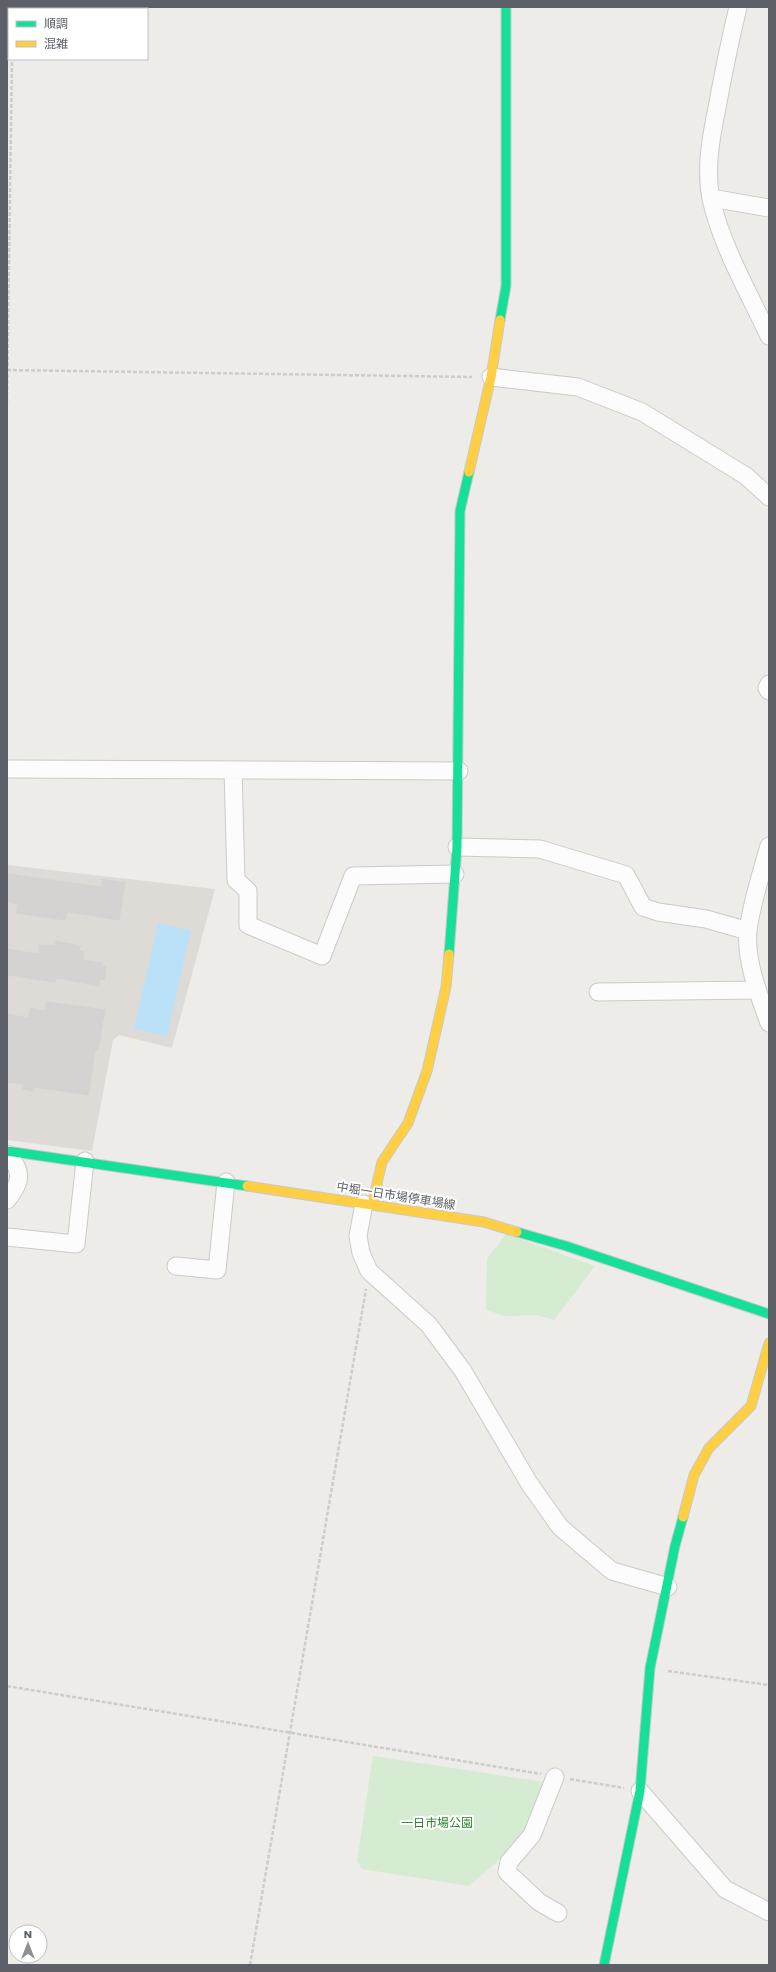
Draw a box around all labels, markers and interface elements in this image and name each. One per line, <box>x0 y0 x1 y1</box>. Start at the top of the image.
legend <box>8 8 148 60</box>
text: 順調 <box>44 15 68 32</box>
text: 混雑 <box>44 35 68 52</box>
street label: 中堀一日市場停車場線 <box>335 1178 457 1213</box>
park label: 一日市場公園 <box>401 1814 473 1831</box>
north arrow <box>8 1924 48 1964</box>
text: N <box>24 1926 32 1942</box>

